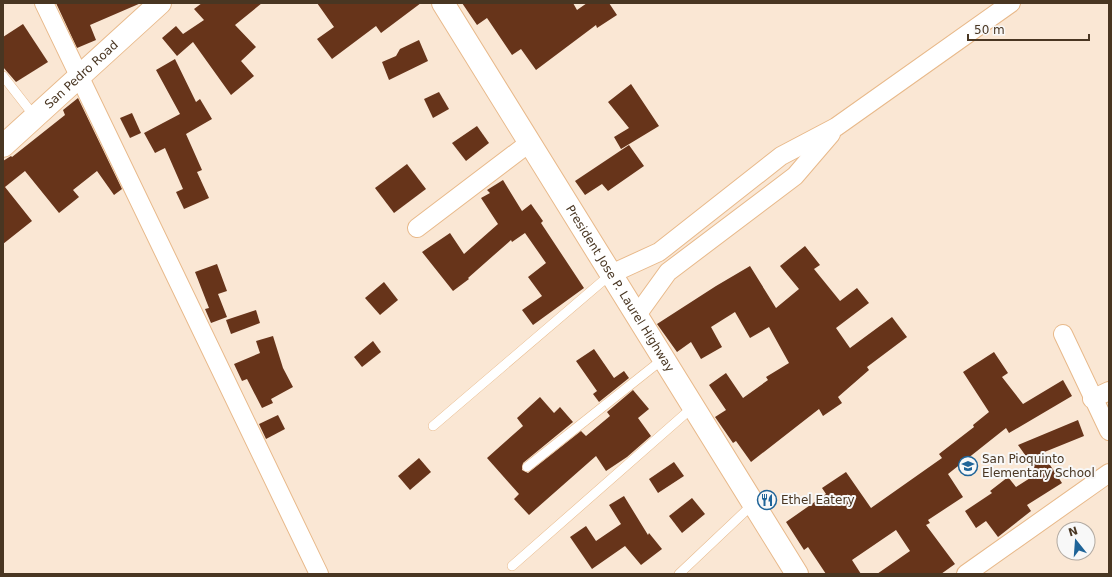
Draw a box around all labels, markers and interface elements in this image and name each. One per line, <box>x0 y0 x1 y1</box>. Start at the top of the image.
scale bar <box>968 16 1089 42</box>
text: 50 m <box>974 23 1005 37</box>
street label: San Pedro Road <box>42 38 121 112</box>
street label: President Jose P. Laurel Highway <box>563 202 677 375</box>
place label: San Pioquinto Elementary School <box>982 452 1095 480</box>
school or university icon: San Pioquinto Elementary School <box>957 455 979 477</box>
restaurant icon: Ethel Eatery <box>756 489 778 511</box>
place label: Ethel Eatery <box>781 493 854 507</box>
north arrow <box>1056 521 1096 561</box>
text: N <box>1067 524 1080 539</box>

